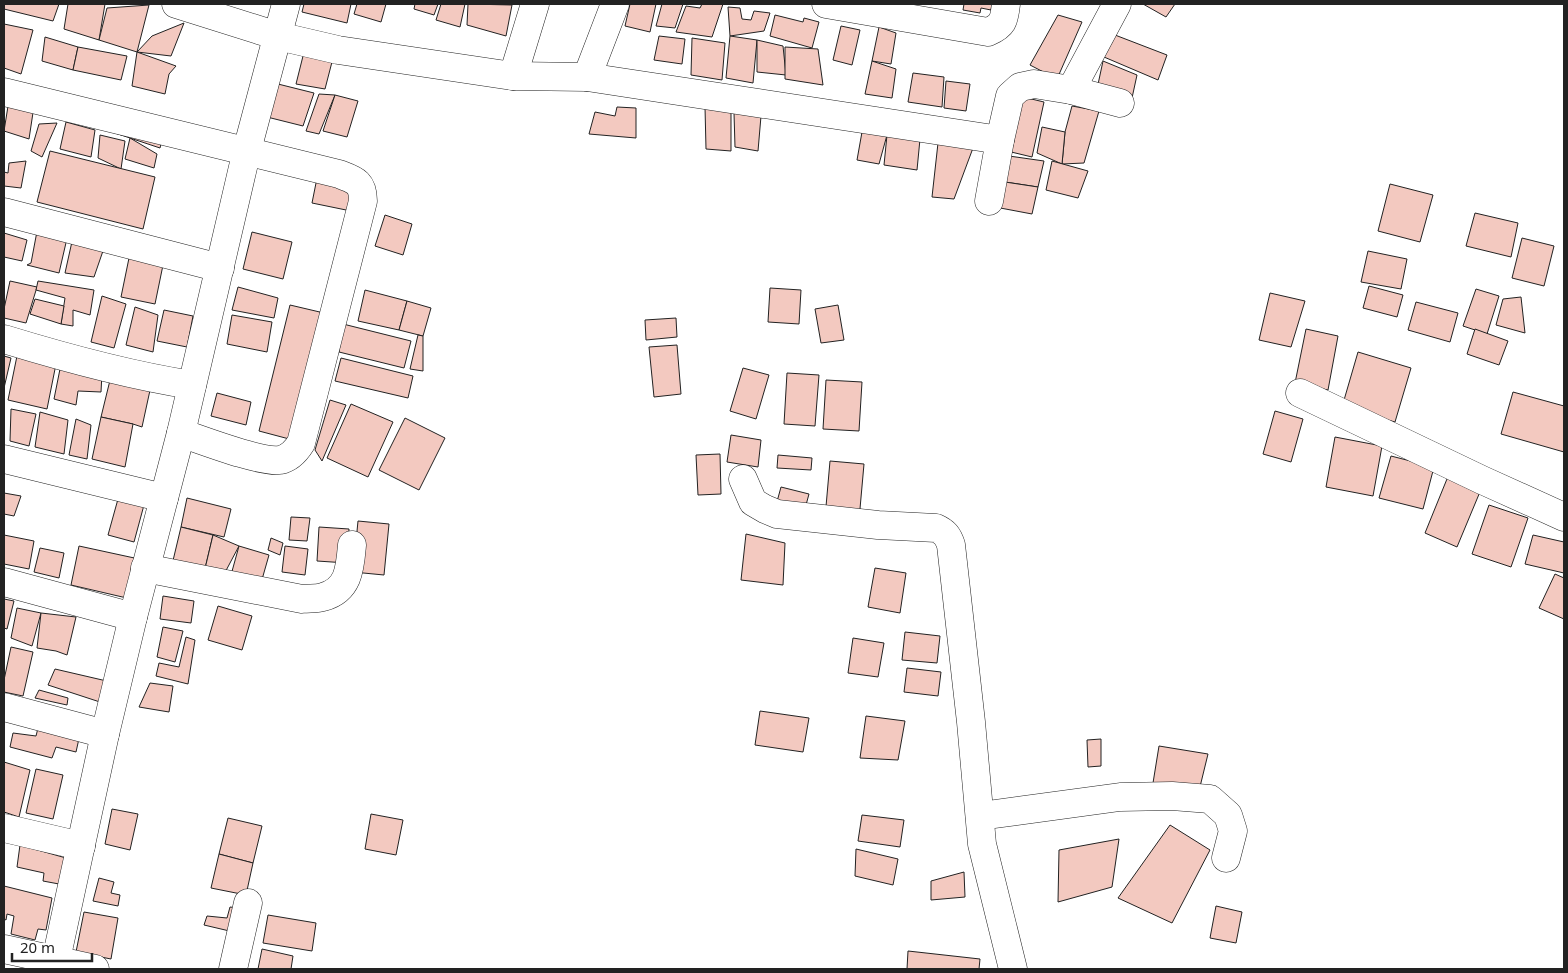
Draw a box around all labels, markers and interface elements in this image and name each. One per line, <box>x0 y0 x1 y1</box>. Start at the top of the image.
scale bar <box>12 930 92 962</box>
text: 20 m <box>20 937 55 957</box>

